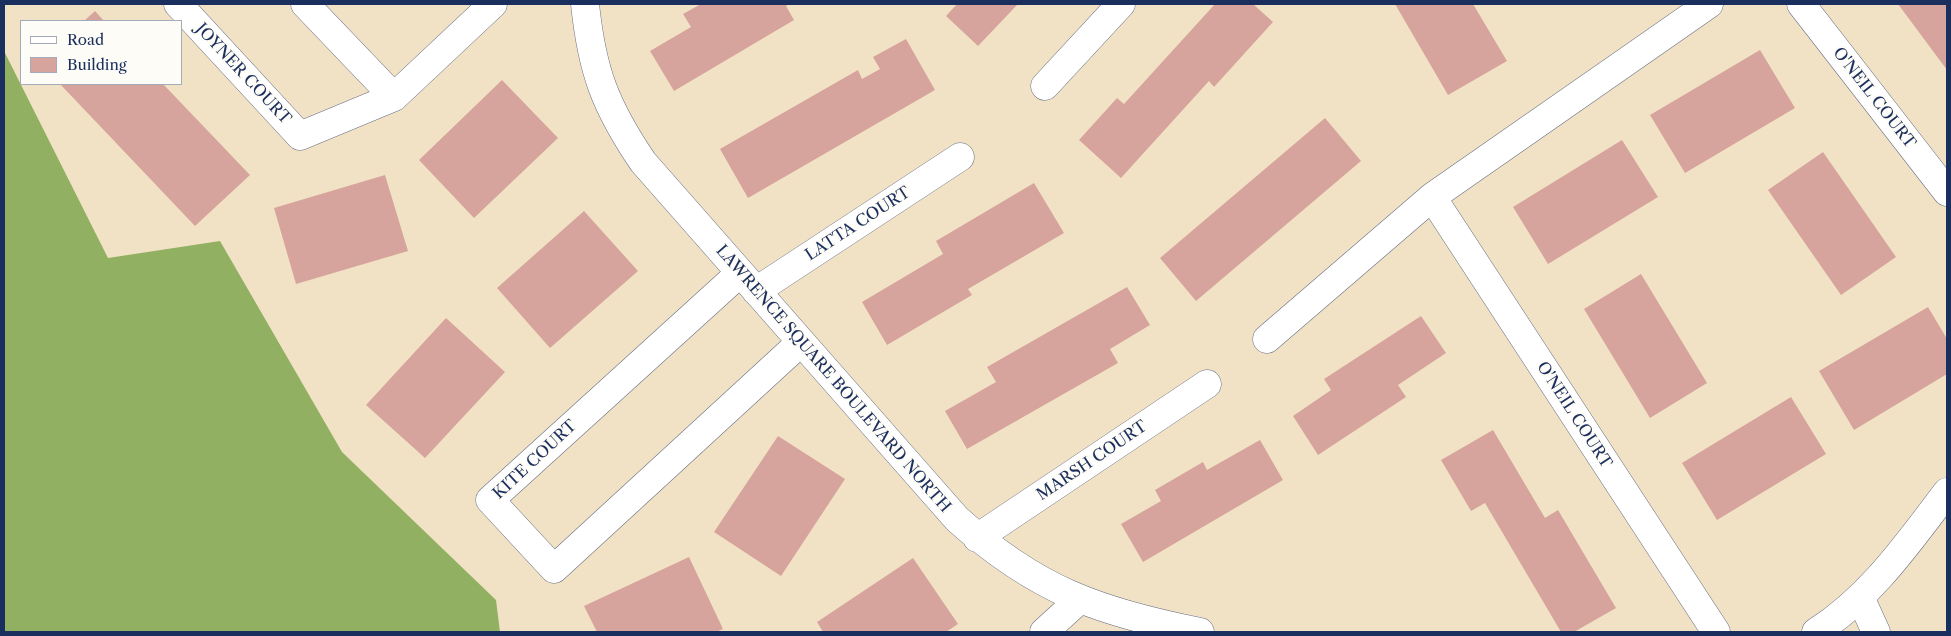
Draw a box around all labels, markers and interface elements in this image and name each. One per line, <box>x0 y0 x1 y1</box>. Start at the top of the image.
legend <box>20 20 182 85</box>
street label: JOYNER COURT <box>191 20 295 128</box>
text: Road <box>67 30 104 49</box>
street label: O'NEIL COURT <box>1829 44 1919 152</box>
text: Building <box>67 55 127 74</box>
street label: LATTA COURT <box>802 183 914 265</box>
street label: LAWRENCE SQUARE BOULEVARD NORTH <box>712 241 954 517</box>
street label: O'NEIL COURT <box>1532 358 1616 472</box>
street label: KITE COURT <box>489 416 581 504</box>
street label: MARSH COURT <box>1033 417 1151 505</box>

